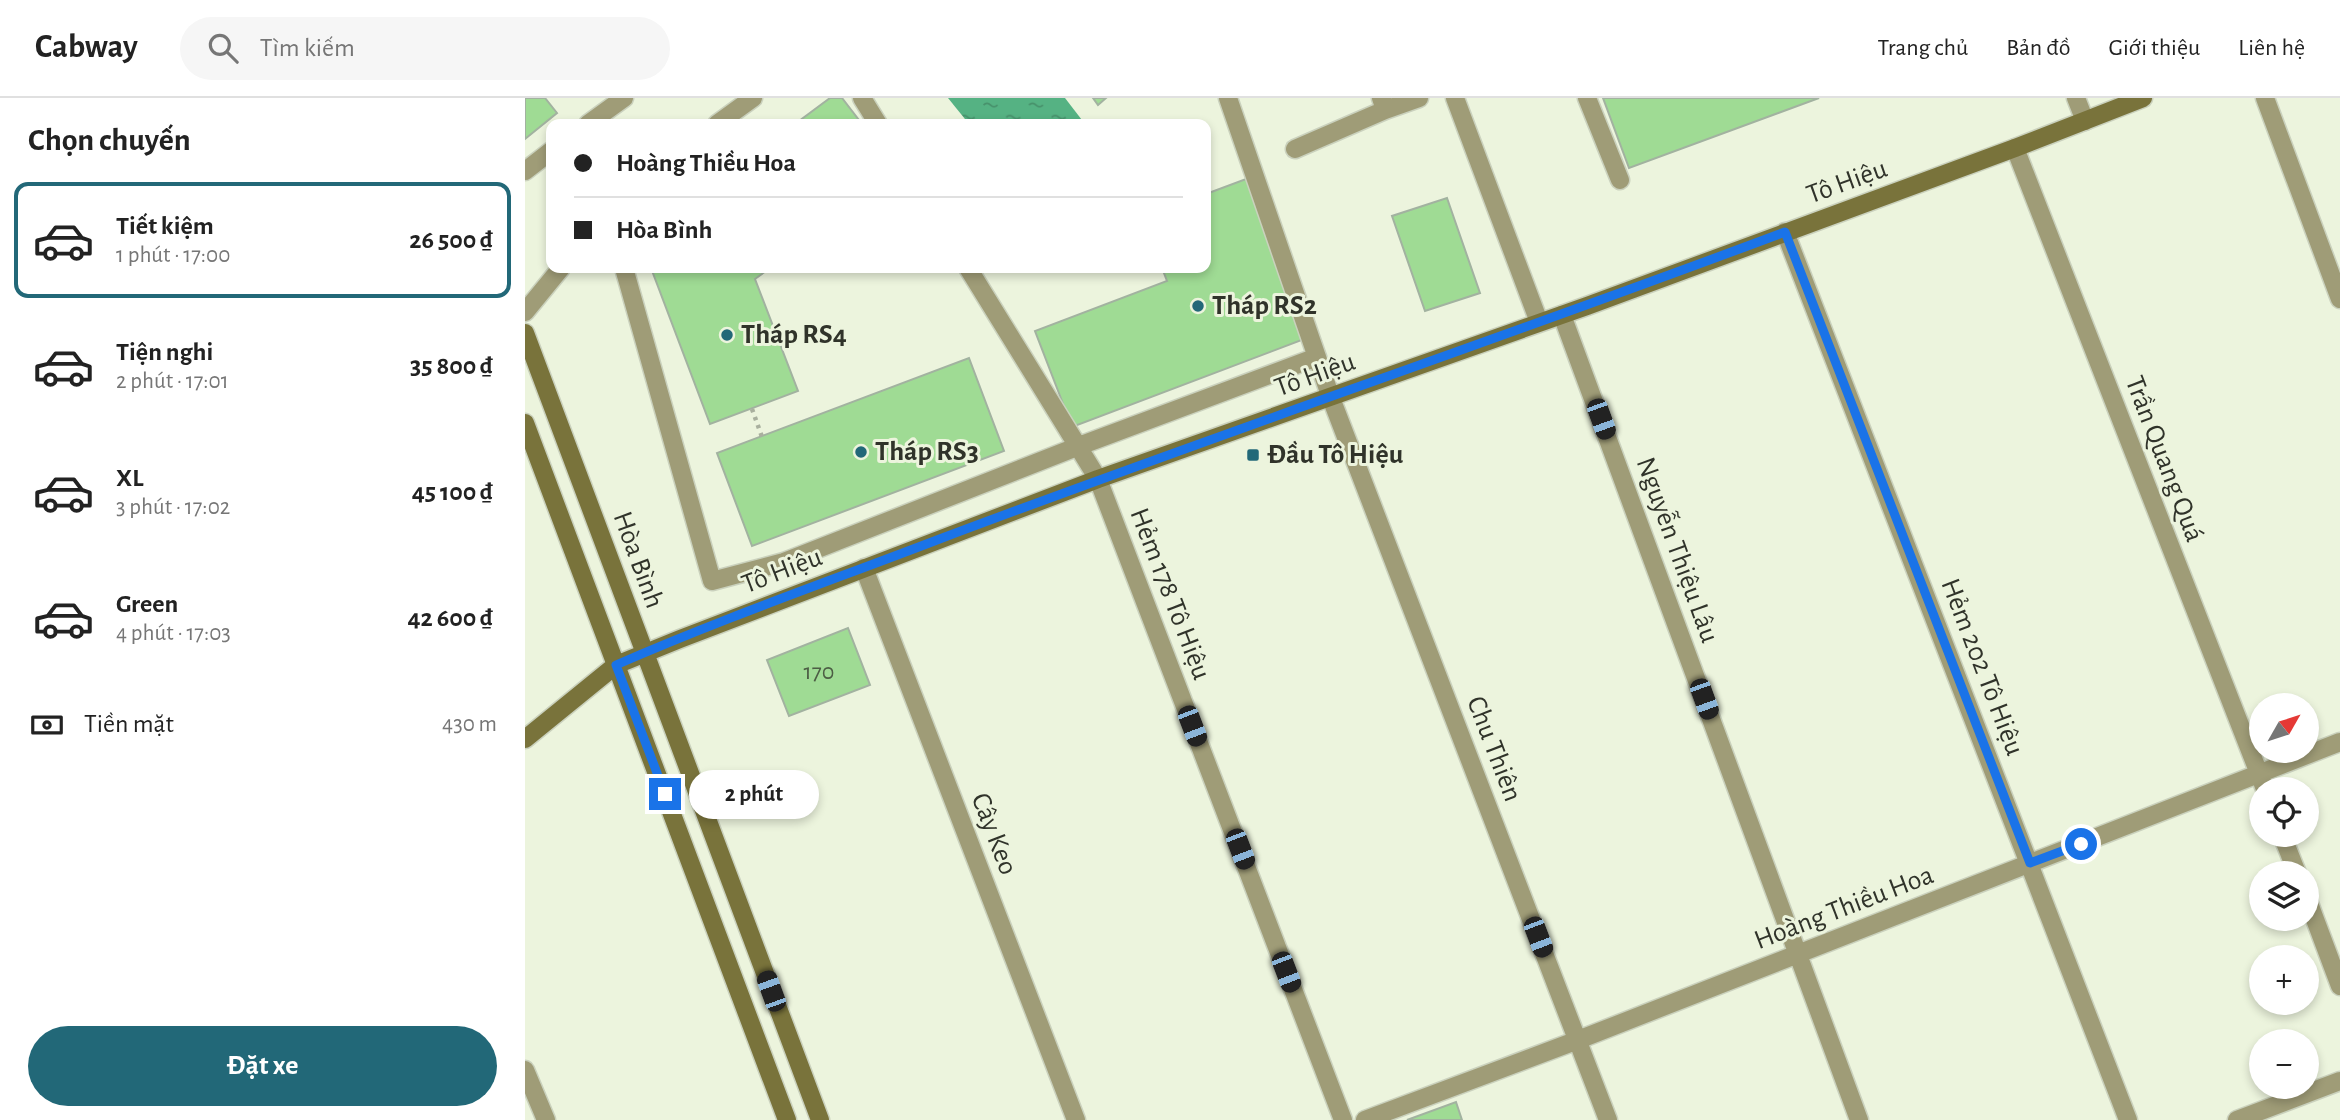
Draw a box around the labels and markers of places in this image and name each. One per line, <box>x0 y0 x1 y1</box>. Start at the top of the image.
place label: Tháp RS2 <box>1212 292 1317 320</box>
marker: Tháp RS2 <box>1190 298 1206 314</box>
place label: Tháp RS4 <box>741 321 847 349</box>
marker: Tháp RS4 <box>719 327 735 343</box>
place label: Tháp RS3 <box>875 438 979 466</box>
place label: Đầu Tô Hiệu <box>1267 440 1404 469</box>
marker: Tháp RS3 <box>853 444 869 460</box>
marker: Đầu Tô Hiệu <box>1245 447 1261 463</box>

